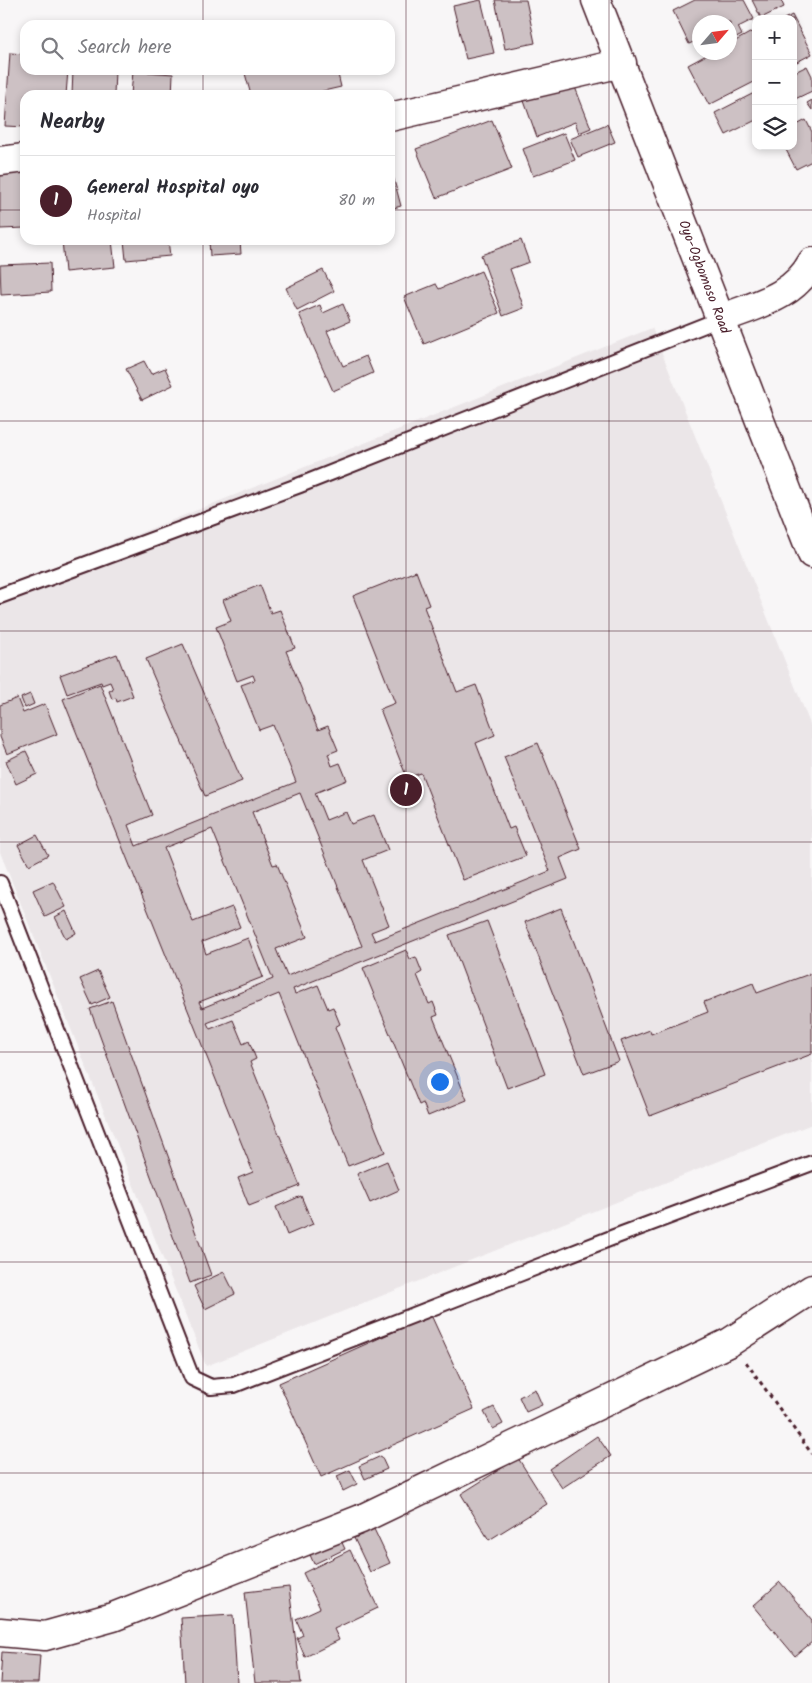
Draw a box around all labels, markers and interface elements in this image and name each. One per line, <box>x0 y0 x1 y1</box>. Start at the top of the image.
north arrow <box>692 15 737 60</box>
map controls <box>752 15 797 150</box>
button: + <box>752 15 797 60</box>
search box <box>20 20 395 75</box>
text: Search here <box>78 33 172 63</box>
icon: search <box>38 34 66 62</box>
button: − <box>752 60 797 105</box>
button: layers <box>752 105 797 150</box>
text: Nearby <box>40 106 105 139</box>
text: General Hospital oyo <box>87 173 259 203</box>
text: 1 <box>54 188 58 213</box>
text: 80 m <box>338 188 375 213</box>
text: Hospital <box>87 203 141 228</box>
street label: Oyo-Ogbomoso Road <box>672 217 736 338</box>
pin: 1 <box>390 771 422 809</box>
your location <box>427 1069 453 1095</box>

